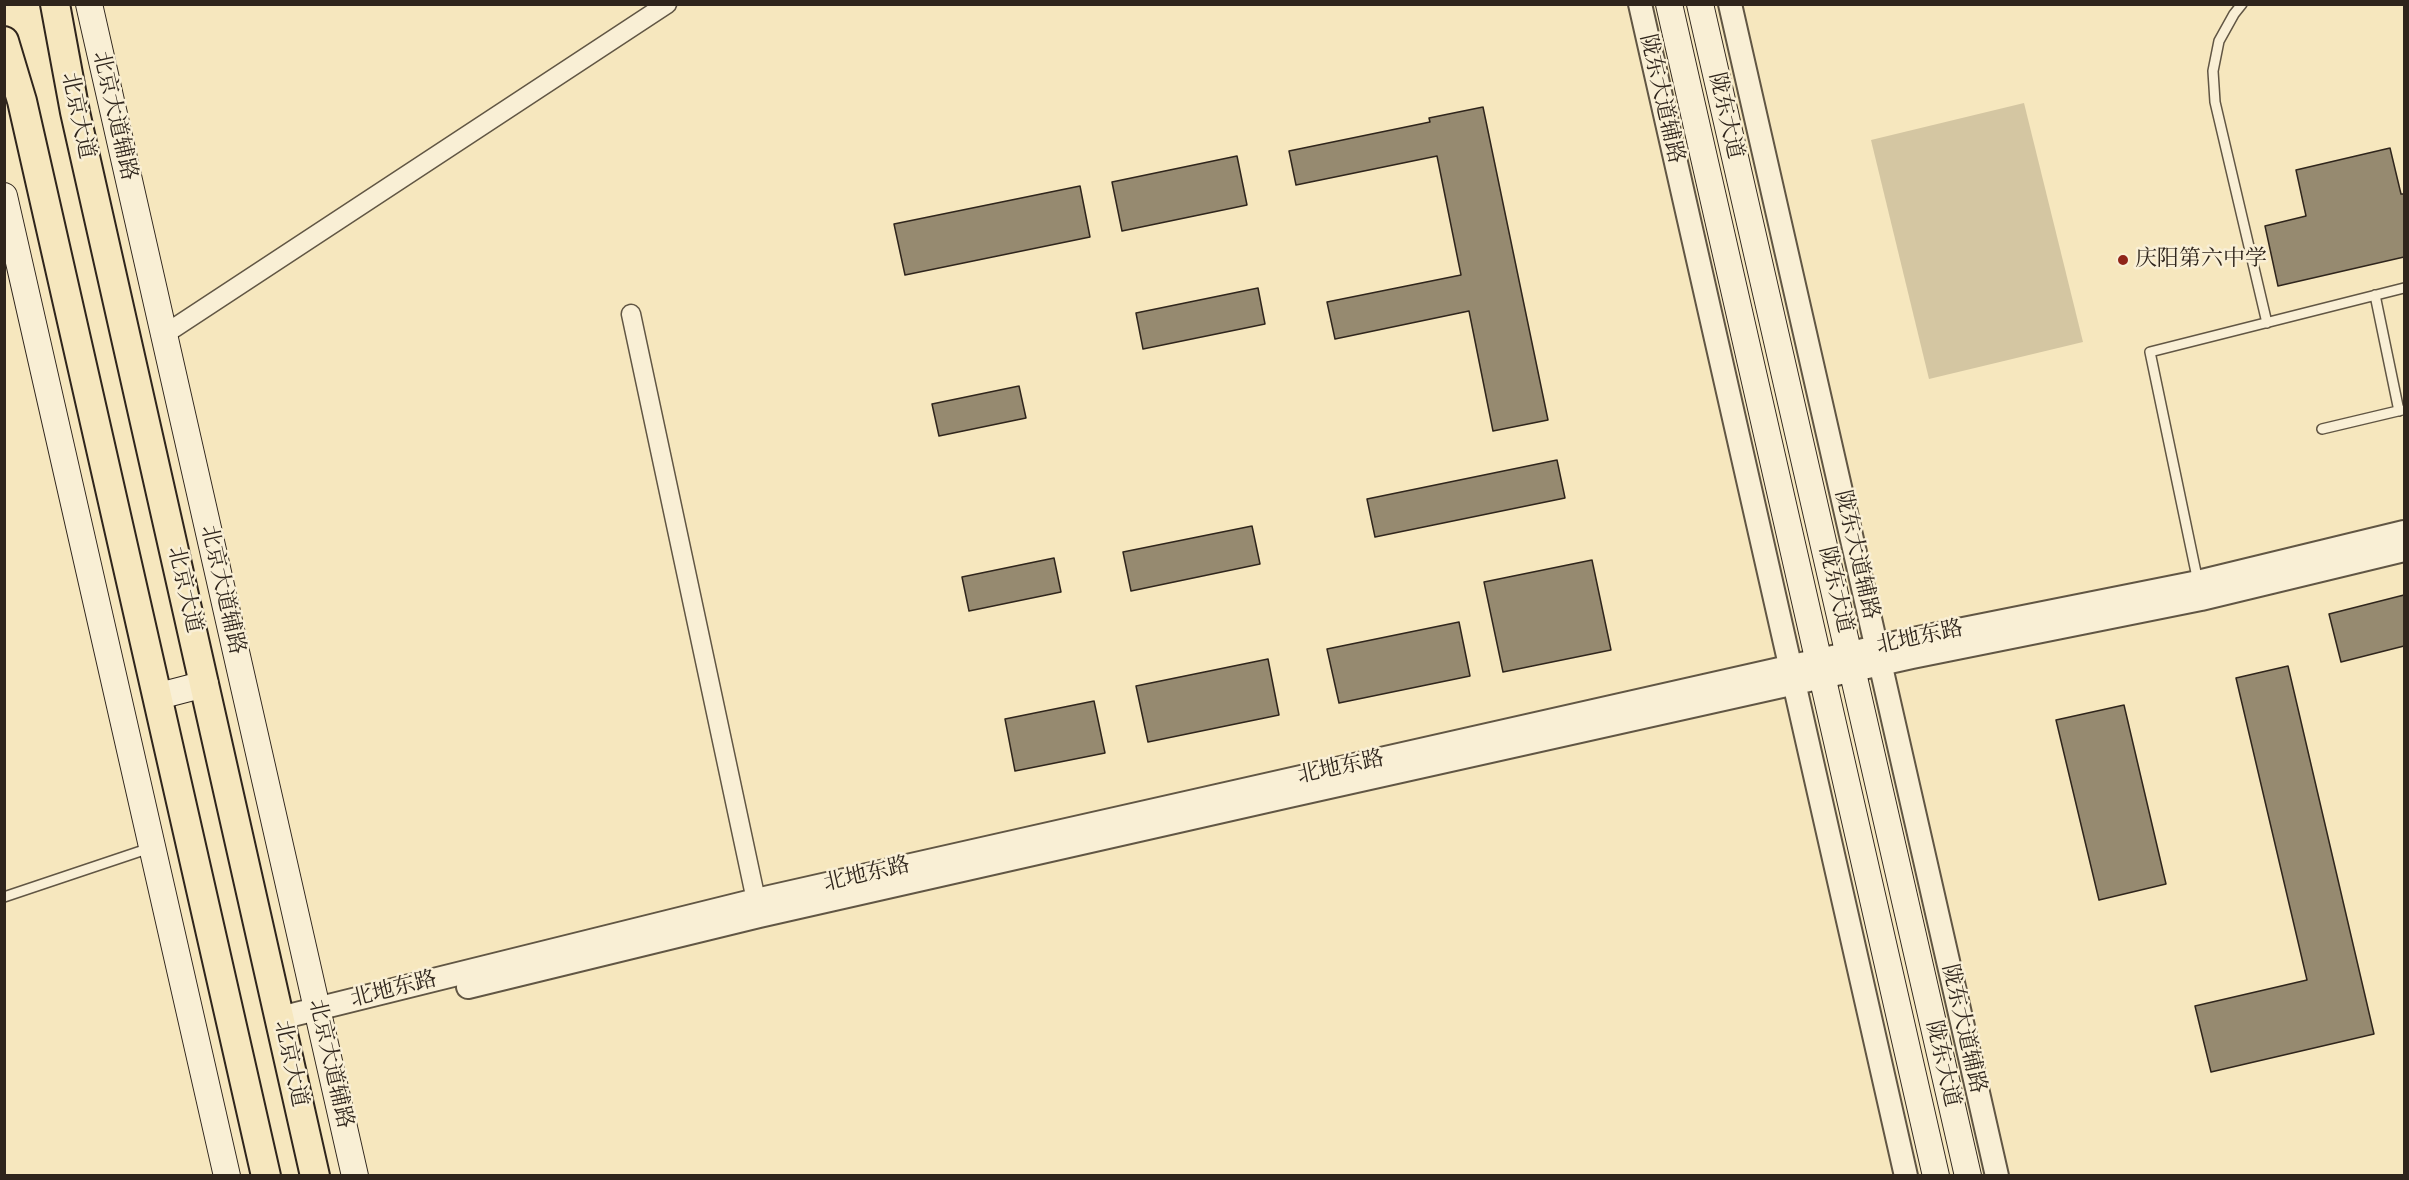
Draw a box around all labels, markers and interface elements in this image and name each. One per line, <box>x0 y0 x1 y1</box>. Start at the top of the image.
street label: 陇东大道辅路 <box>1633 32 1689 166</box>
street label: 北京大道辅路 <box>86 49 142 183</box>
street label: 北京大道 <box>55 70 99 162</box>
street label: 陇东大道 <box>1702 70 1748 162</box>
place label: 庆阳第六中学 <box>2135 247 2267 273</box>
marker: 庆阳第六中学 <box>2116 253 2130 267</box>
street label: 陇东大道辅路 <box>1828 488 1884 622</box>
street label: 北京大道辅路 <box>194 523 250 657</box>
street label: 北京大道 <box>161 544 207 636</box>
street label: 陇东大道 <box>1812 544 1858 636</box>
street label: 北地东路 <box>1874 616 1966 660</box>
street label: 北地东路 <box>1295 746 1387 790</box>
street label: 北地东路 <box>821 852 913 898</box>
street label: 陇东大道辅路 <box>1935 962 1991 1096</box>
street label: 北地东路 <box>348 967 440 1013</box>
street label: 北京大道辅路 <box>302 997 358 1131</box>
street label: 北京大道 <box>268 1018 312 1110</box>
street label: 陇东大道 <box>1919 1018 1965 1110</box>

